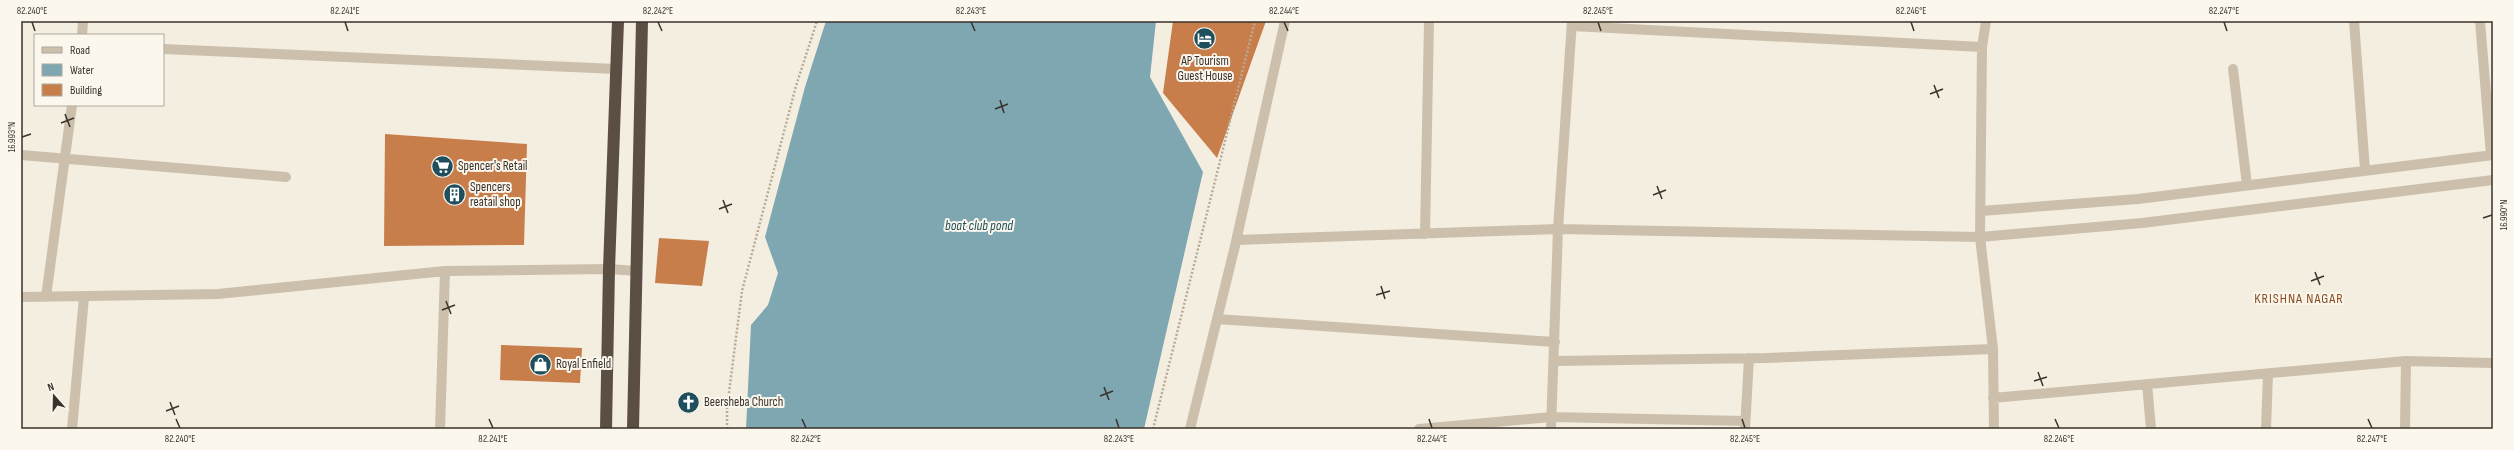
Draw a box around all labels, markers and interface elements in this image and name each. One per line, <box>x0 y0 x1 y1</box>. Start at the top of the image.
text: 82.240°E <box>17 5 47 17</box>
text: 82.241°E <box>330 5 360 17</box>
text: 82.242°E <box>643 5 673 17</box>
text: 82.243°E <box>956 5 986 17</box>
text: 82.244°E <box>1269 5 1299 17</box>
text: 82.245°E <box>1583 5 1613 17</box>
text: 82.246°E <box>1896 5 1926 17</box>
text: 82.247°E <box>2209 5 2239 17</box>
hotel icon: AP Tourism Guest House <box>1192 26 1218 52</box>
legend <box>34 34 164 106</box>
text: Road <box>70 43 90 58</box>
place label: AP Tourism Guest House <box>1177 53 1233 84</box>
text: Water <box>70 63 94 78</box>
text: Building <box>70 83 102 98</box>
text: 16.993°N <box>6 122 18 152</box>
supermarket icon: Spencer's Retail <box>429 153 455 179</box>
place label: Spencer's Retail <box>458 158 528 174</box>
place label: Spencers reatail shop <box>470 179 521 210</box>
building icon: Spencers reatail shop <box>442 181 468 207</box>
text: 16.990°N <box>2498 200 2510 230</box>
water label: boat club pond <box>945 217 1014 234</box>
district label: KRISHNA NAGAR <box>2254 290 2344 307</box>
shop icon: Royal Enfield <box>528 351 554 377</box>
place label: Royal Enfield <box>556 356 611 372</box>
north arrow <box>34 376 74 416</box>
text: N <box>46 380 56 394</box>
church icon: Beersheba Church <box>676 389 702 415</box>
place label: Beersheba Church <box>704 394 783 410</box>
text: 82.240°E <box>165 433 195 445</box>
text: 82.241°E <box>478 433 508 445</box>
text: 82.242°E <box>791 433 821 445</box>
text: 82.243°E <box>1104 433 1134 445</box>
text: 82.244°E <box>1417 433 1447 445</box>
text: 82.245°E <box>1730 433 1760 445</box>
text: 82.246°E <box>2044 433 2074 445</box>
text: 82.247°E <box>2357 433 2387 445</box>

